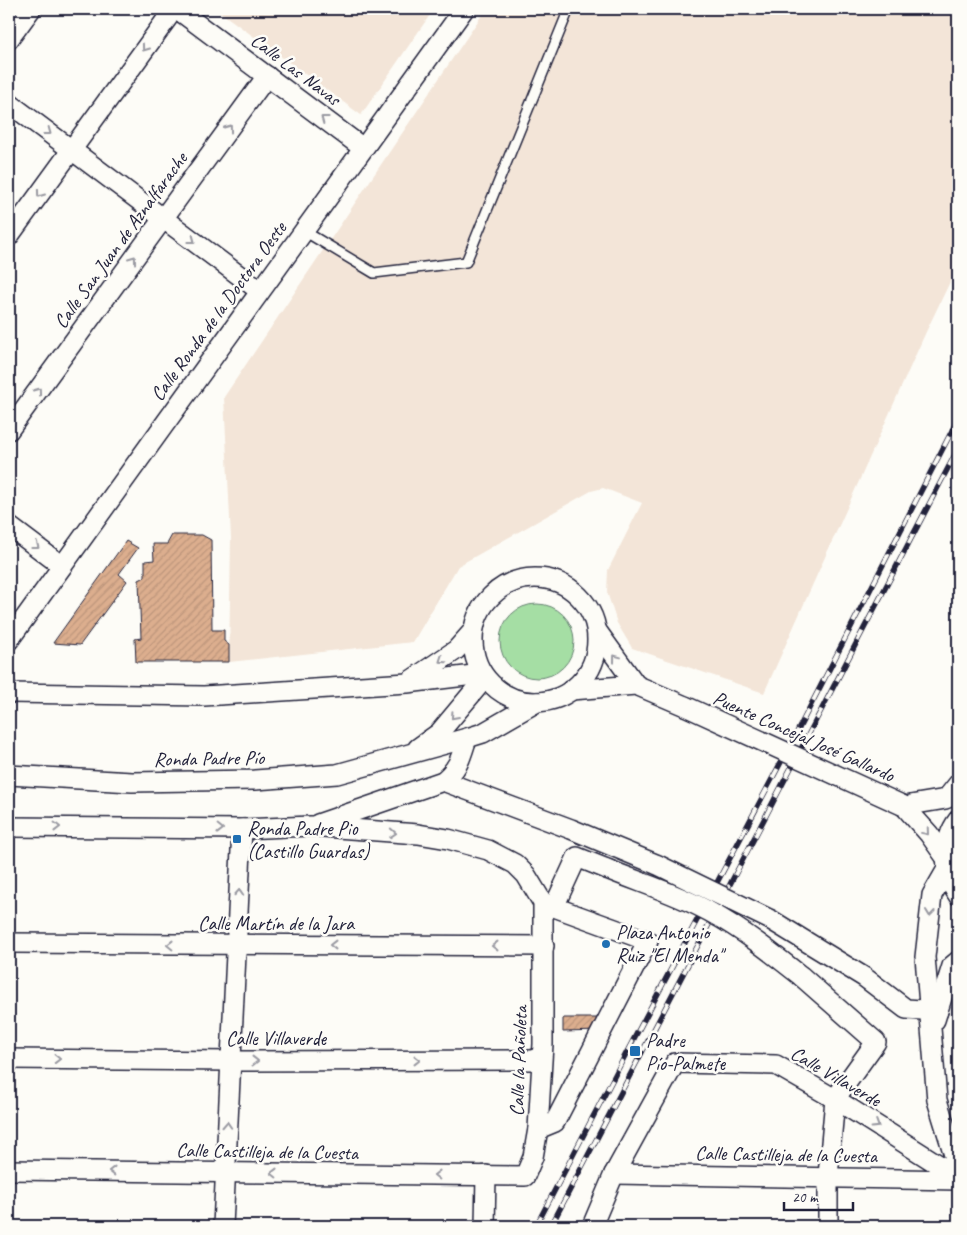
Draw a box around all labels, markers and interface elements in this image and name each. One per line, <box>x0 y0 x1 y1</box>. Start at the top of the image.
street label: Calle Las Navas <box>246 28 347 113</box>
one-way arrow <box>143 42 151 51</box>
one-way arrow <box>320 116 330 125</box>
one-way arrow <box>223 124 232 134</box>
one-way arrow <box>42 127 51 135</box>
street label: Calle San Juan de Aznalfarache <box>48 146 194 333</box>
one-way arrow <box>37 188 46 198</box>
street label: Calle Ronda de la Doctora Oeste <box>145 216 293 406</box>
one-way arrow <box>186 234 196 243</box>
one-way arrow <box>127 256 137 265</box>
one-way arrow <box>32 388 40 397</box>
one-way arrow <box>30 540 39 549</box>
one-way arrow <box>438 654 447 663</box>
one-way arrow <box>613 654 622 664</box>
street label: Puente Concejal José Gallardo <box>709 685 899 788</box>
one-way arrow <box>451 710 460 719</box>
street label: Ronda Padre Pío <box>153 745 265 772</box>
place label: Ronda Padre Pio (Castillo Guardas) <box>247 816 371 864</box>
one-way arrow <box>54 822 62 832</box>
one-way arrow <box>216 824 224 834</box>
one-way arrow <box>921 826 930 835</box>
one-way arrow <box>389 827 397 838</box>
marker: Ronda Padre Pio (Castillo Guardas) <box>231 833 243 845</box>
one-way arrow <box>234 889 245 897</box>
one-way arrow <box>925 910 936 918</box>
street label: Calle Martín de la Jara <box>198 911 355 936</box>
place label: Plaza Antonio Ruiz "El Menda" <box>616 920 727 968</box>
marker: Plaza Antonio Ruiz "El Menda" <box>600 938 612 950</box>
one-way arrow <box>166 940 174 950</box>
one-way arrow <box>329 940 336 950</box>
one-way arrow <box>491 941 499 951</box>
street label: Calle la Pañoleta <box>504 1003 533 1117</box>
street label: Calle Villaverde <box>226 1026 327 1051</box>
place label: Padre Pío-Palmete <box>646 1028 727 1076</box>
street label: Calle Villaverde <box>786 1041 887 1113</box>
marker: Padre Pío-Palmete <box>628 1044 642 1058</box>
one-way arrow <box>54 1054 62 1064</box>
one-way arrow <box>414 1055 422 1065</box>
one-way arrow <box>252 1056 259 1066</box>
one-way arrow <box>871 1119 880 1129</box>
one-way arrow <box>222 1121 233 1129</box>
street label: Calle Castilleja de la Cuesta <box>176 1137 360 1166</box>
street label: Calle Castilleja de la Cuesta <box>695 1140 879 1169</box>
one-way arrow <box>108 1166 116 1176</box>
one-way arrow <box>270 1168 278 1178</box>
one-way arrow <box>433 1170 440 1180</box>
scale bar <box>784 1180 853 1212</box>
text: 20 m <box>792 1188 819 1207</box>

